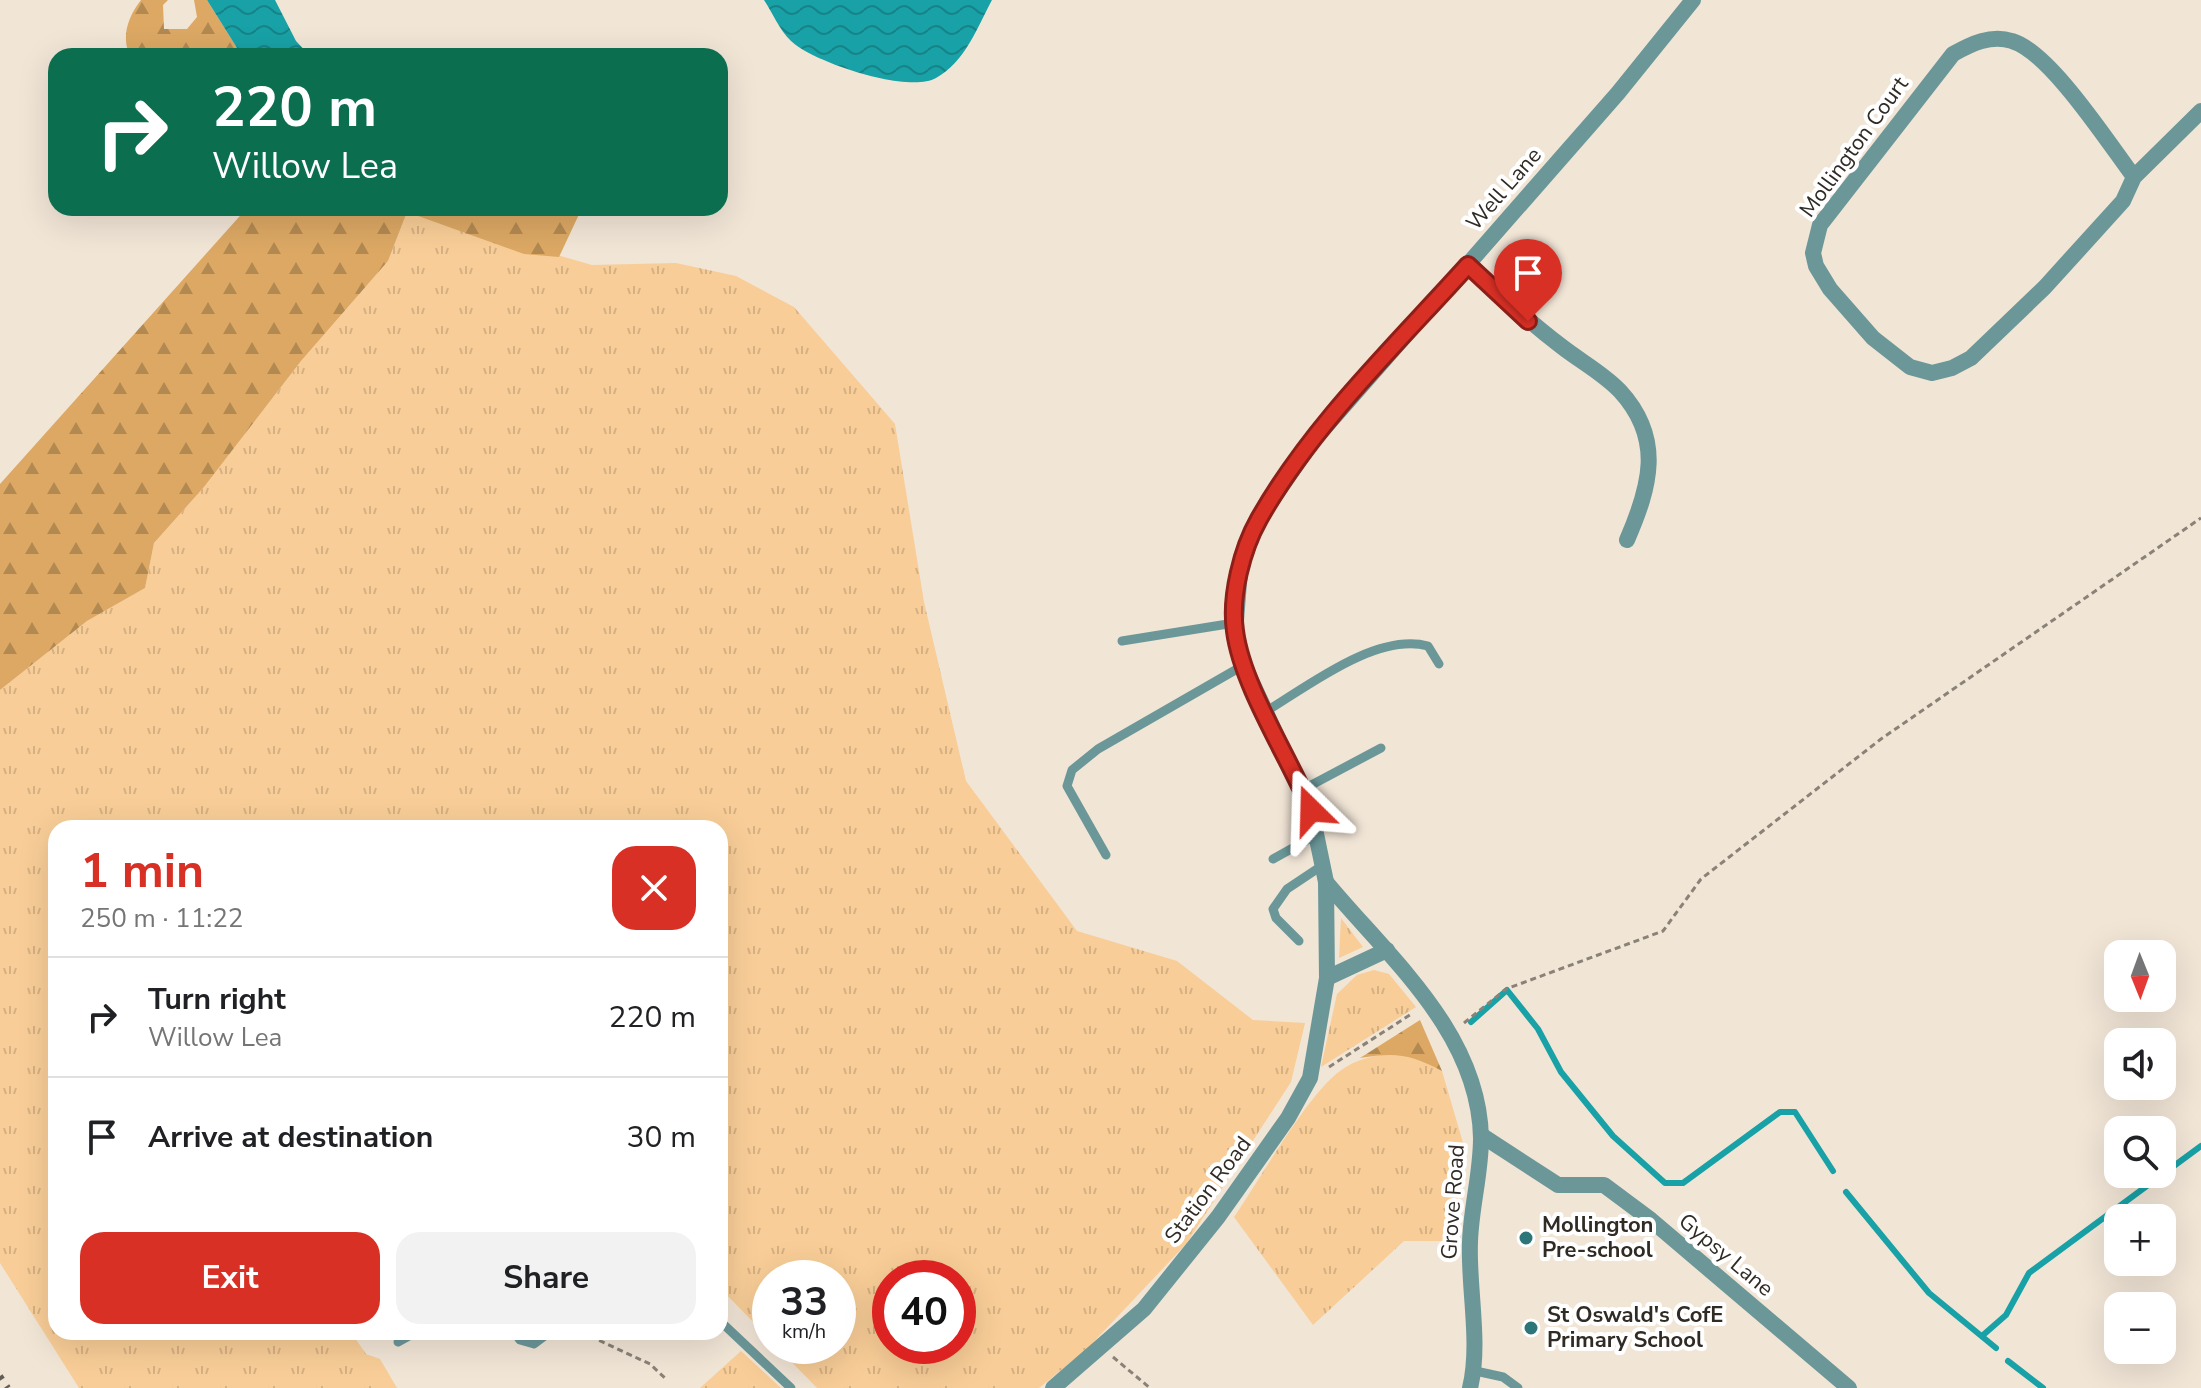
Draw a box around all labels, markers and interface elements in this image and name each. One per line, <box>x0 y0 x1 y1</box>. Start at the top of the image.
text: 220 m <box>212 69 377 146</box>
street label: Mollington Court <box>1793 70 1915 223</box>
icon: right <box>80 80 184 184</box>
street label: Well Lane <box>1460 141 1548 237</box>
text: Willow Lea <box>212 142 398 191</box>
pin <box>1494 239 1562 321</box>
icon: arrive <box>1506 251 1550 295</box>
position arrow <box>1269 768 1353 852</box>
text: 1 min <box>80 838 204 904</box>
button: close <box>612 846 696 930</box>
text: 250 m · 11:22 <box>80 901 243 936</box>
north arrow <box>2104 940 2176 1012</box>
map controls <box>2104 940 2176 1364</box>
text: Turn right <box>148 979 286 1020</box>
icon: right <box>80 995 124 1039</box>
text: 220 m <box>609 997 696 1038</box>
text: Willow Lea <box>148 1020 282 1055</box>
button: sound <box>2104 1028 2176 1100</box>
icon: arrive <box>80 1115 124 1159</box>
button: search <box>2104 1116 2176 1188</box>
text: Arrive at destination <box>148 1117 433 1158</box>
text: 30 m <box>627 1117 696 1158</box>
street label: Station Road <box>1158 1130 1258 1250</box>
street label: Grove Road <box>1434 1143 1472 1261</box>
button: + <box>2104 1204 2176 1276</box>
street label: Gypsy Lane <box>1672 1206 1780 1304</box>
place label: Mollington Pre-school <box>1542 1210 1653 1265</box>
marker: Mollington Pre-school <box>1517 1229 1535 1247</box>
button: Exit <box>80 1232 380 1324</box>
button: Share <box>396 1232 696 1324</box>
speed limit sign: 40 <box>872 1260 976 1364</box>
text: 33 <box>780 1275 828 1329</box>
button: − <box>2104 1292 2176 1364</box>
place label: St Oswald's CofE Primary School <box>1547 1300 1724 1355</box>
text: km/h <box>782 1318 826 1345</box>
marker: St Oswald's CofE Primary School <box>1522 1319 1540 1337</box>

